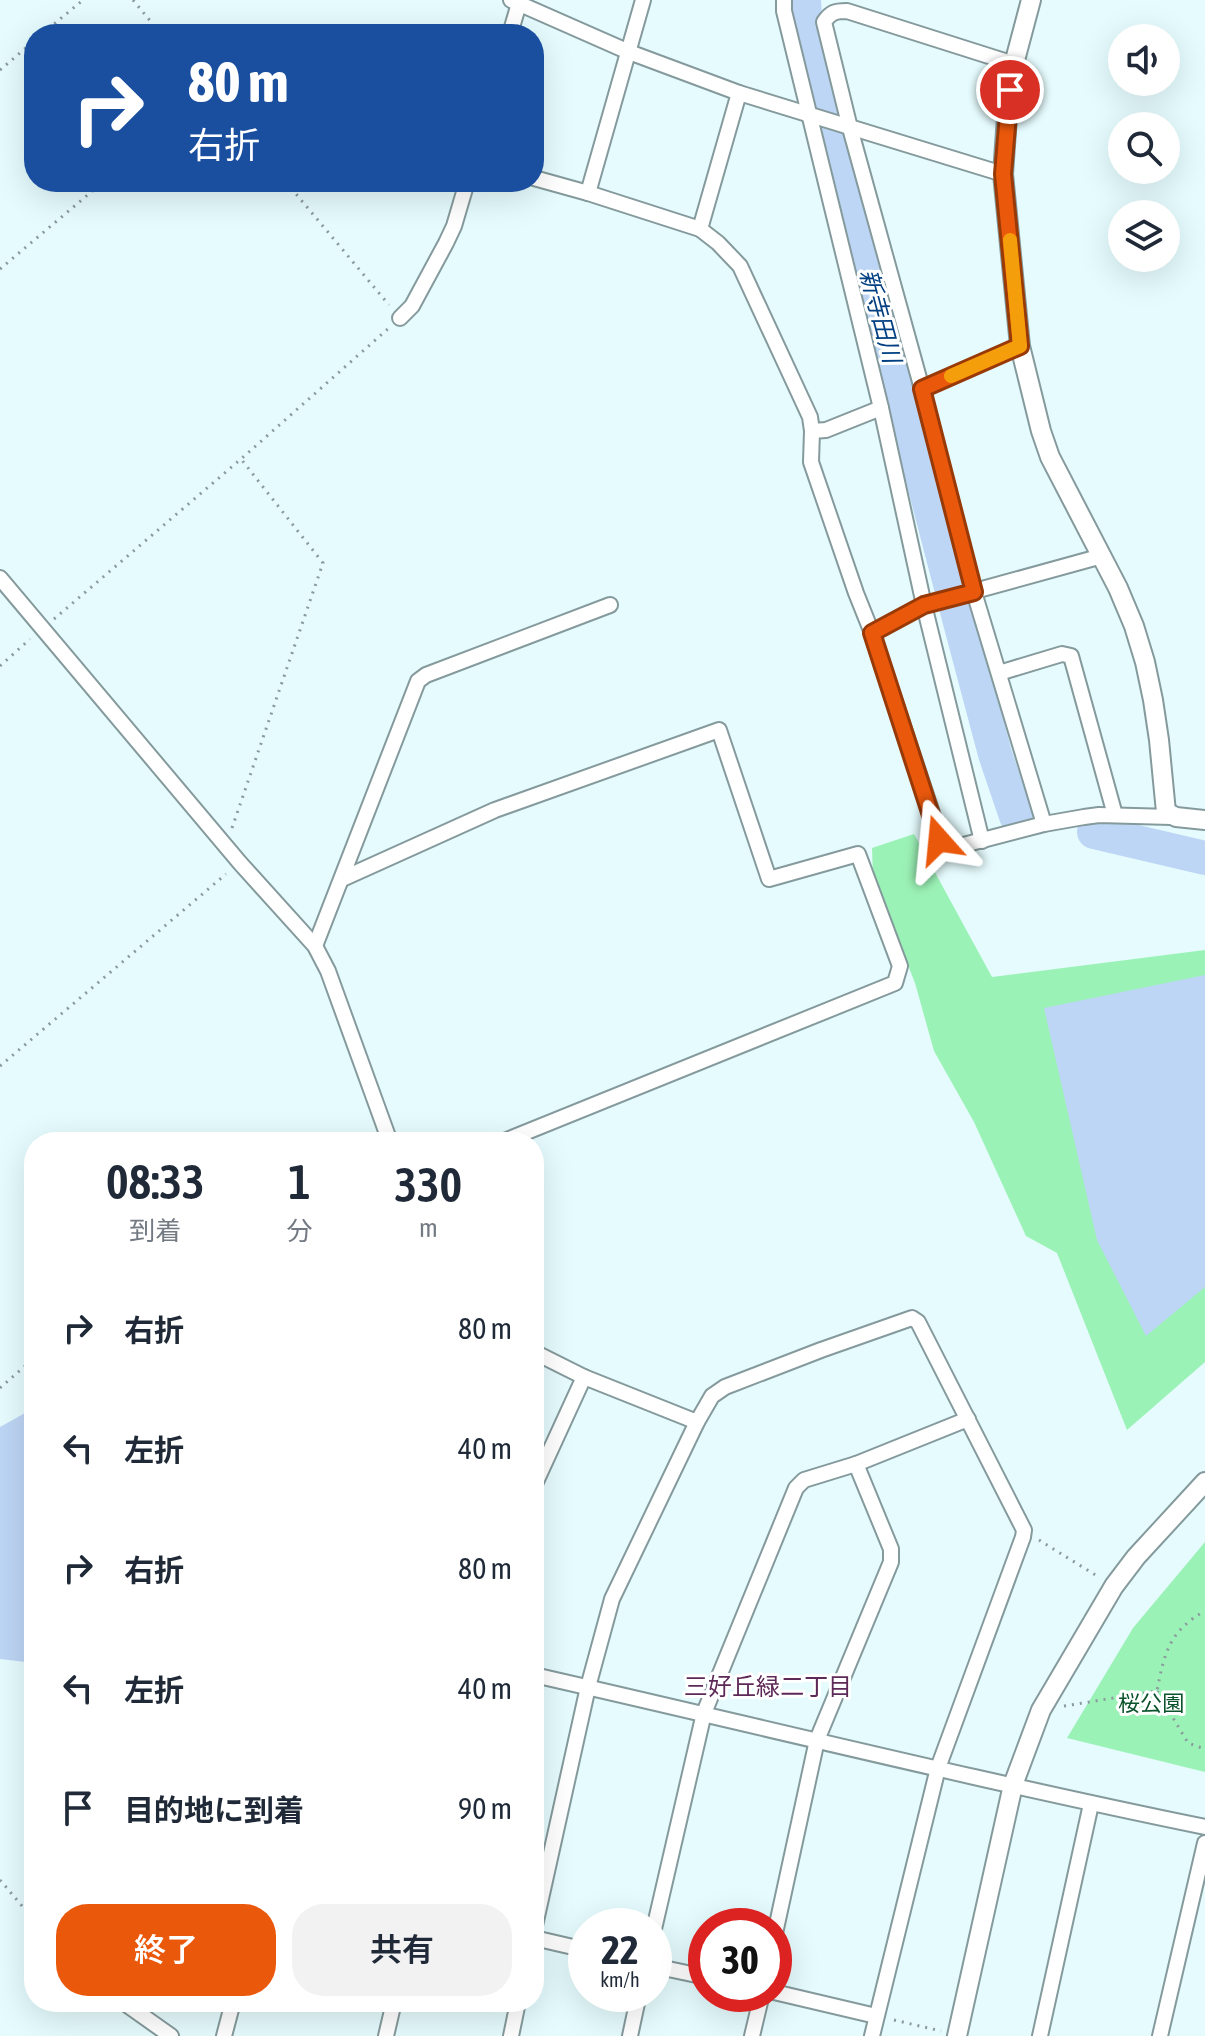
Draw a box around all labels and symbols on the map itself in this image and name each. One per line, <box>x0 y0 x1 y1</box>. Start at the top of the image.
pin <box>976 56 1044 124</box>
water label: 新寺田川 <box>855 266 907 369</box>
position arrow <box>897 798 981 882</box>
district label: 三好丘緑二丁目 <box>684 1673 852 1700</box>
park label: 桜公園 <box>1118 1690 1184 1716</box>
speed limit sign: 30 <box>688 1908 792 2012</box>

